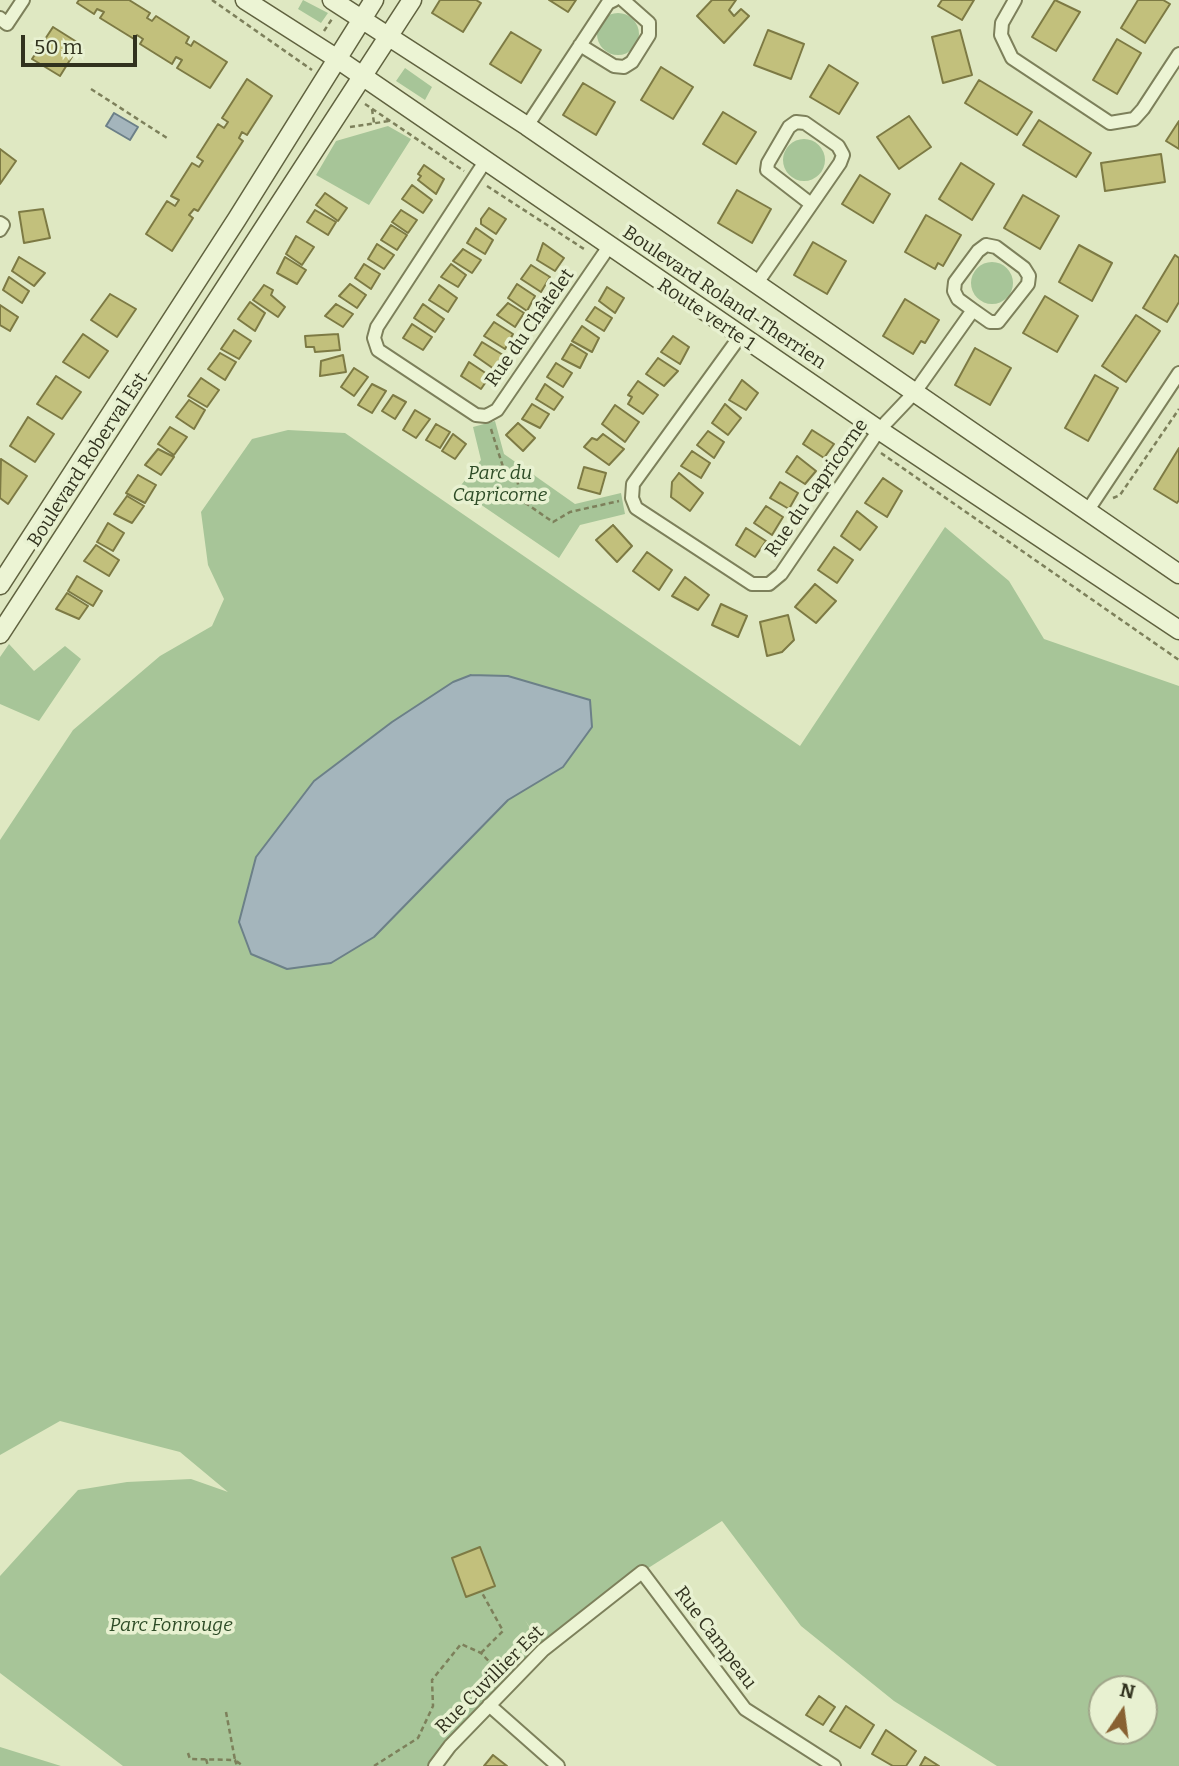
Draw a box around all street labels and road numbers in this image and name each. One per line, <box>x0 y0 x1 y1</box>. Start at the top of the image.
street label: Boulevard Roland-Therrien <box>618 221 830 375</box>
street label: Rue du Châtelet <box>481 265 579 391</box>
street label: Route verte 1 <box>653 274 759 356</box>
street label: Boulevard Roberval Est <box>23 369 153 551</box>
street label: Rue du Capricorne <box>761 415 873 561</box>
street label: Rue Campeau <box>669 1582 761 1694</box>
street label: Rue Cuvillier Est <box>431 1621 549 1739</box>

